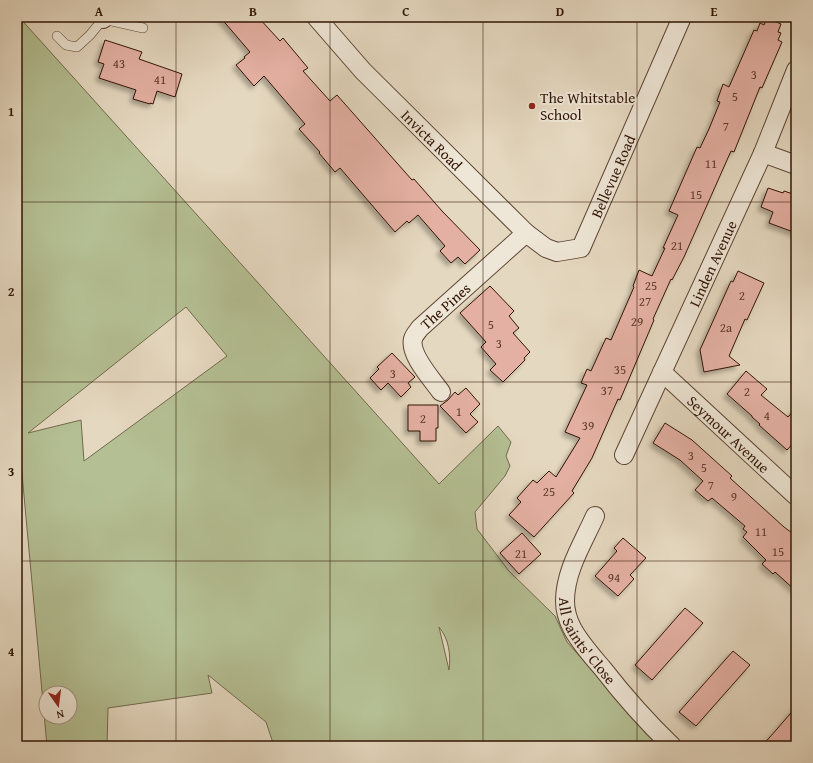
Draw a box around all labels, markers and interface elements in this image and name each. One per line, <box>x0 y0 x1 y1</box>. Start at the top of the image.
text: A <box>95 2 104 21</box>
text: B <box>249 2 257 21</box>
text: C <box>402 2 410 21</box>
text: D <box>556 2 564 21</box>
text: E <box>711 2 718 21</box>
house number: 43 <box>113 54 125 73</box>
house number: 3 <box>751 65 757 84</box>
house number: 41 <box>154 70 166 89</box>
place label: The Whitstable School <box>540 87 635 125</box>
house number: 5 <box>732 87 738 106</box>
marker: The Whitstable School <box>527 101 537 111</box>
text: 1 <box>8 102 14 121</box>
street label: Invicta Road <box>397 105 467 175</box>
house number: 7 <box>723 117 729 136</box>
street label: Bellevue Road <box>585 131 640 221</box>
house number: 11 <box>705 154 717 173</box>
house number: 15 <box>690 185 702 204</box>
street label: Linden Avenue <box>683 217 741 310</box>
house number: 21 <box>671 236 683 255</box>
house number: 25 <box>645 276 657 295</box>
street label: The Pines <box>415 277 475 334</box>
text: 2 <box>8 282 15 301</box>
house number: 2 <box>739 286 745 305</box>
house number: 27 <box>639 292 651 311</box>
house number: 29 <box>631 312 643 331</box>
house number: 5 <box>488 315 494 334</box>
house number: 2a <box>720 318 733 337</box>
house number: 3 <box>496 334 502 353</box>
house number: 35 <box>614 360 626 379</box>
house number: 3 <box>390 364 396 383</box>
house number: 37 <box>601 381 613 400</box>
house number: 2 <box>744 382 750 401</box>
street label: Seymour Avenue <box>683 390 775 477</box>
house number: 1 <box>456 402 462 421</box>
house number: 4 <box>764 406 770 425</box>
house number: 2 <box>420 409 426 428</box>
house number: 39 <box>582 416 594 435</box>
house number: 3 <box>688 446 694 465</box>
house number: 5 <box>701 458 707 477</box>
text: 3 <box>8 462 14 481</box>
house number: 7 <box>708 476 714 495</box>
house number: 25 <box>543 482 555 501</box>
house number: 9 <box>731 487 737 506</box>
house number: 11 <box>755 522 767 541</box>
house number: 15 <box>772 542 784 561</box>
house number: 21 <box>515 544 527 563</box>
house number: 94 <box>608 568 620 587</box>
street label: All Saints' Close <box>554 597 621 688</box>
text: 4 <box>8 642 15 661</box>
north arrow <box>38 685 78 725</box>
text: N <box>54 706 66 724</box>

